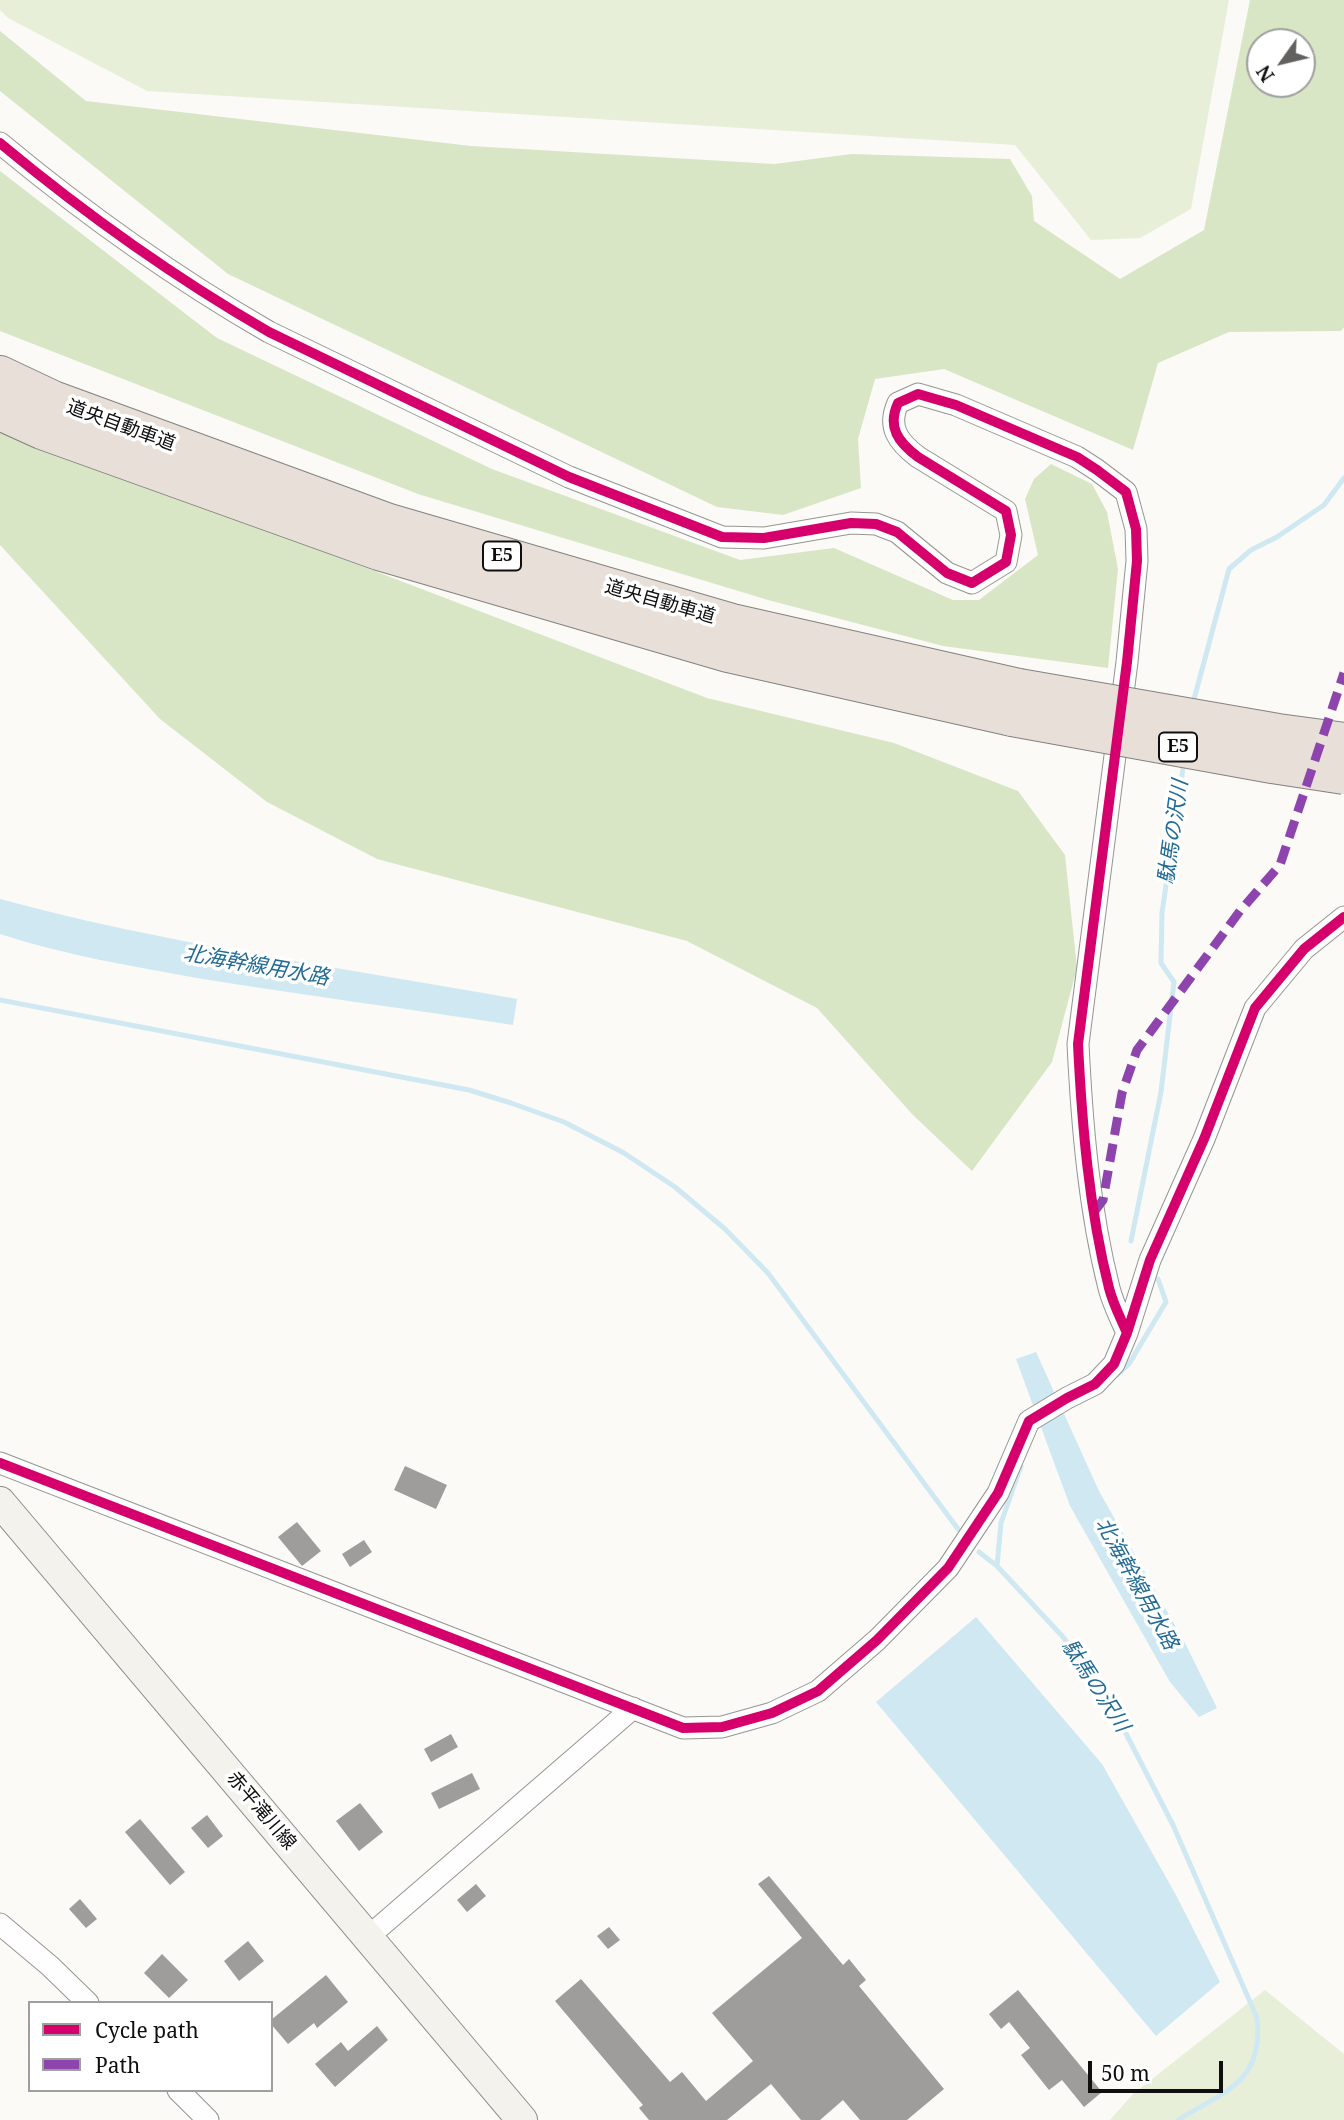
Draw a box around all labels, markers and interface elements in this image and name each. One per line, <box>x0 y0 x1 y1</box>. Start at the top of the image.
north arrow <box>1246 28 1316 98</box>
text: N <box>1250 60 1280 87</box>
street label: 道央自動車道 <box>64 396 178 456</box>
road number: E5 <box>483 542 521 570</box>
street label: 道央自動車道 <box>602 575 718 629</box>
road number: E5 <box>1159 732 1197 762</box>
water label: 駄馬の沢川 <box>1154 778 1194 886</box>
water label: 北海幹線用水路 <box>181 941 331 991</box>
water label: 北海幹線用水路 <box>1089 1514 1183 1654</box>
water label: 駄馬の沢川 <box>1056 1635 1134 1737</box>
street label: 赤平滝川線 <box>222 1767 300 1855</box>
legend <box>28 2001 273 2092</box>
text: Cycle path <box>95 2016 199 2044</box>
scale bar <box>1092 2046 1227 2090</box>
text: Path <box>95 2051 140 2079</box>
text: 50 m <box>1101 2059 1150 2087</box>

